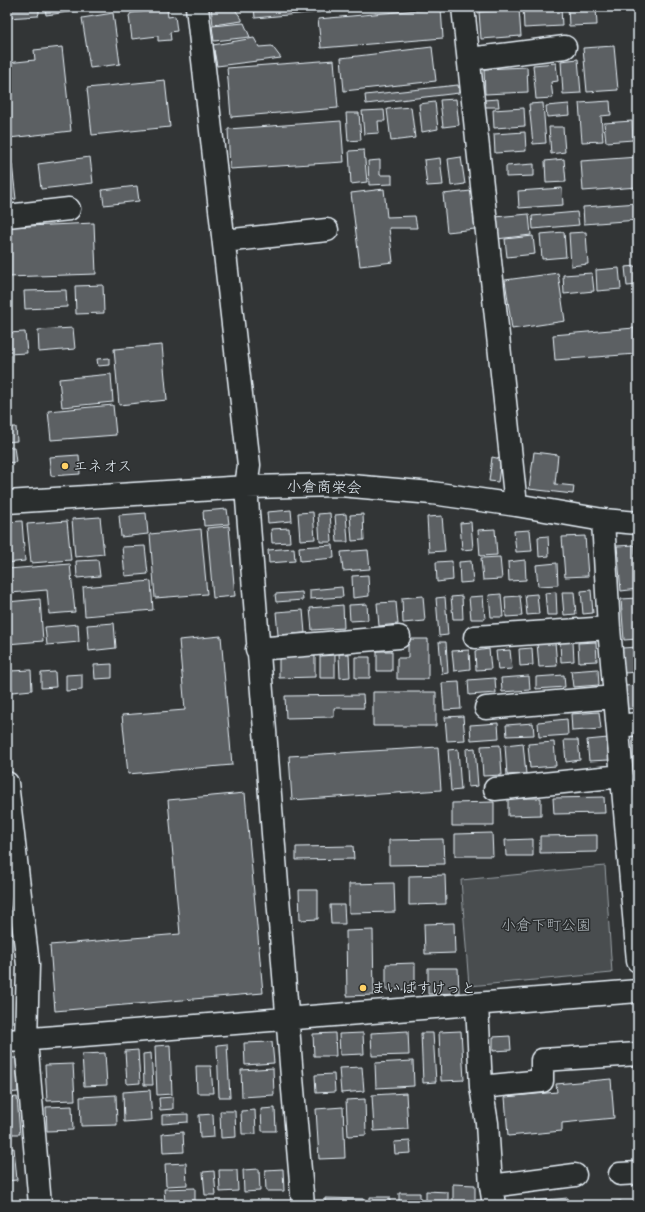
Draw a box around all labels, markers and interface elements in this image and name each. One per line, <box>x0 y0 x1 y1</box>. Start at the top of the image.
place label: エネオス <box>73 457 132 475</box>
marker: エネオス <box>60 461 70 471</box>
street label: 小倉商栄会 <box>286 477 362 497</box>
park label: 小倉下町公園 <box>501 916 591 934</box>
place label: まいばすけっと <box>371 979 476 997</box>
marker: まいばすけっと <box>358 983 368 993</box>

